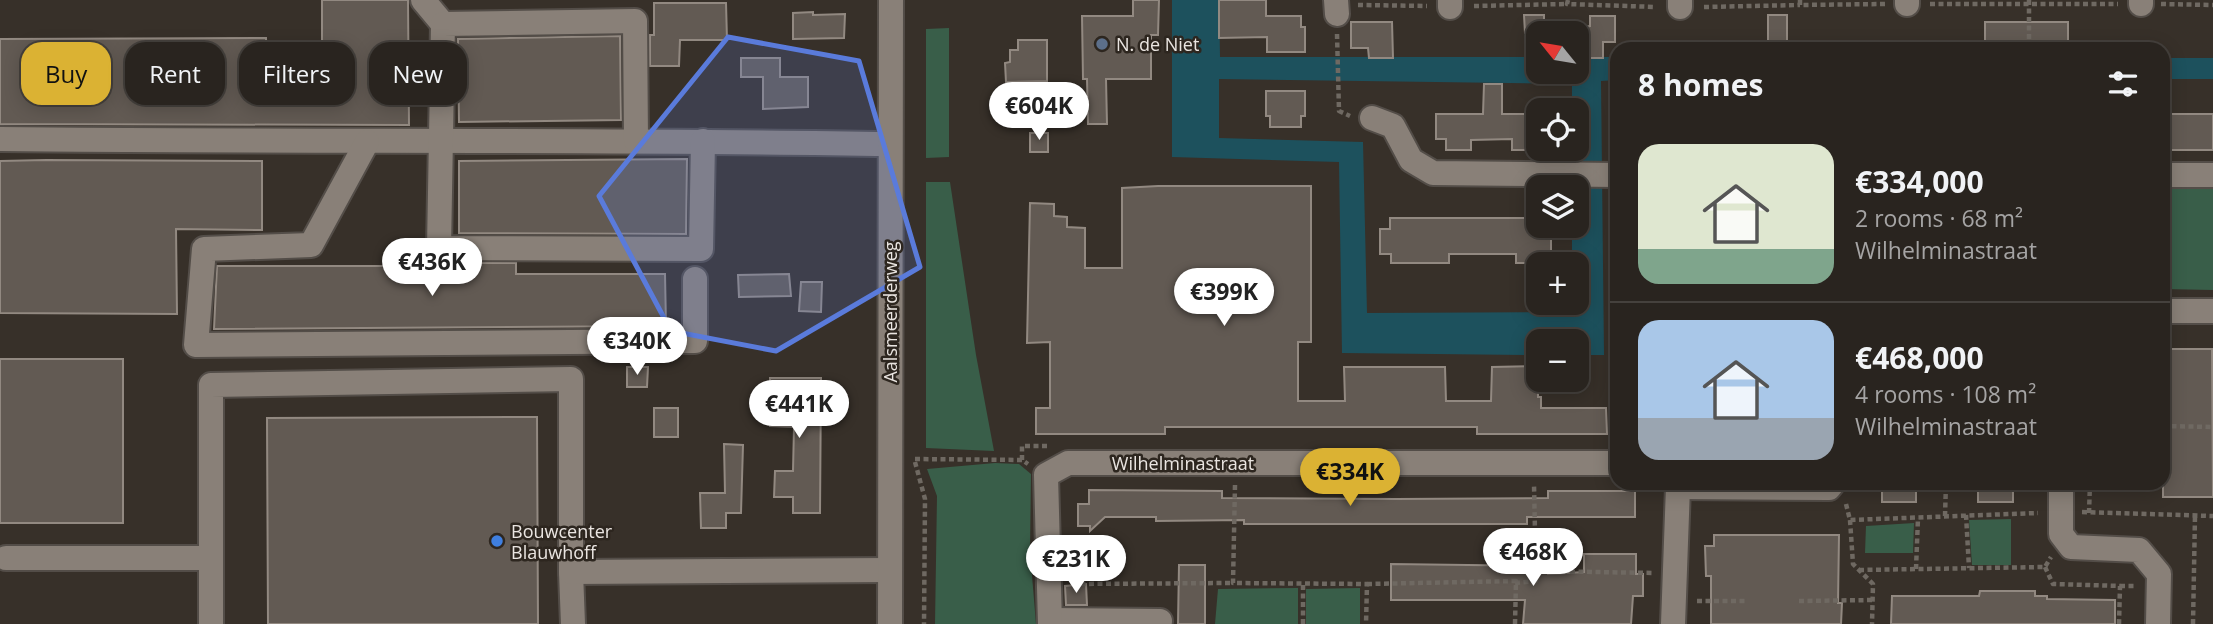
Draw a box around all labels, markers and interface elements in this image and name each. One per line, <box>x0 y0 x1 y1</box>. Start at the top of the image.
north arrow <box>1526 21 1589 84</box>
map controls <box>1526 21 1589 392</box>
place label: N. de Niet <box>1116 32 1199 56</box>
marker: N. de Niet <box>1094 36 1110 52</box>
chip: Buy <box>21 42 111 105</box>
chip: Rent <box>125 42 225 105</box>
chip: Filters <box>239 42 355 105</box>
chip: New <box>369 42 467 105</box>
text: 8 homes <box>1638 64 1763 105</box>
icon: filters <box>2104 65 2142 103</box>
pin: €604K <box>990 82 1088 142</box>
text: €604K <box>1005 89 1073 121</box>
button: locate <box>1526 98 1589 161</box>
text: €334,000 <box>1855 161 1984 202</box>
icon: home <box>1694 172 1778 256</box>
button: layers <box>1526 175 1589 238</box>
text: 2 rooms · 68 m² <box>1855 202 2023 234</box>
text: Wilhelminastraat <box>1855 234 2037 266</box>
pin: €436K <box>383 238 481 298</box>
street label: Aalsmeerderweg <box>878 241 902 383</box>
text: €436K <box>398 245 466 277</box>
button: + <box>1526 252 1589 315</box>
pin: €399K <box>1175 268 1273 328</box>
text: €399K <box>1190 275 1258 307</box>
pin: €340K <box>588 318 686 377</box>
text: €340K <box>603 324 671 356</box>
button: − <box>1526 329 1589 392</box>
text: €468,000 <box>1855 337 1984 378</box>
icon: home <box>1694 348 1778 432</box>
text: 4 rooms · 108 m² <box>1855 378 2036 410</box>
pin: €441K <box>750 380 848 440</box>
text: €441K <box>765 387 833 419</box>
text: Wilhelminastraat <box>1855 410 2037 442</box>
pin: €334K <box>1301 448 1399 508</box>
street label: Wilhelminastraat <box>1112 451 1254 475</box>
text: €334K <box>1316 455 1384 487</box>
place label: Bouwcenter Blauwhoff <box>511 519 613 564</box>
pin: €468K <box>1484 528 1582 588</box>
marker: Bouwcenter Blauwhoff <box>489 533 505 549</box>
text: €468K <box>1499 535 1567 567</box>
pin: €231K <box>1027 536 1125 595</box>
text: €231K <box>1042 542 1110 574</box>

